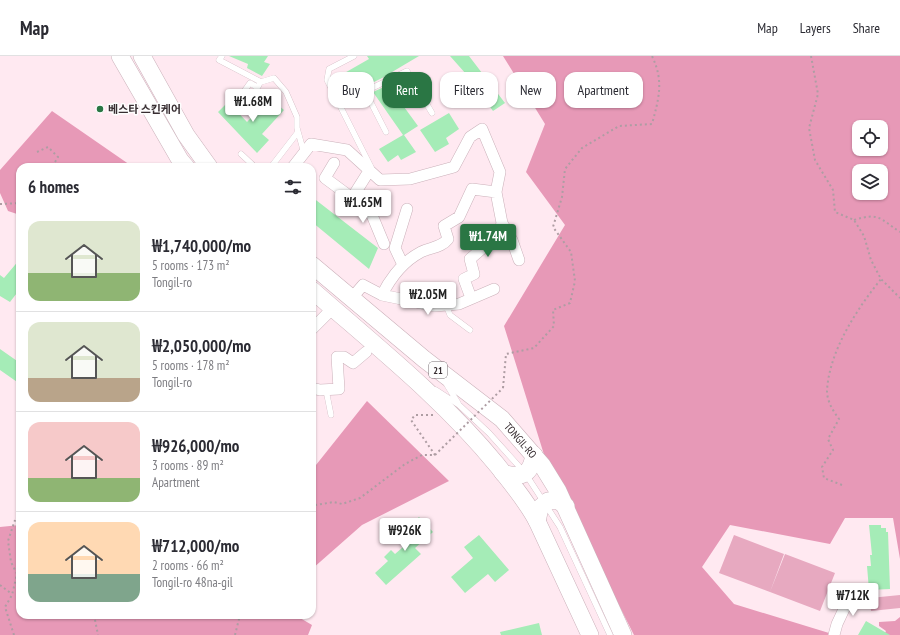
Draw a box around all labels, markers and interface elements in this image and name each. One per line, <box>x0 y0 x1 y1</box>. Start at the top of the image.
text: Map <box>20 16 49 40</box>
text: Map <box>757 19 778 37</box>
text: Layers <box>800 19 831 37</box>
text: Share <box>853 19 880 37</box>
chip: Buy <box>328 72 374 108</box>
chip: Rent <box>382 72 432 108</box>
chip: Filters <box>440 72 498 108</box>
chip: New <box>506 72 556 108</box>
chip: Apartment <box>564 72 643 108</box>
pin: ₩1.68M <box>220 89 286 123</box>
text: ₩1.68M <box>234 93 272 110</box>
place label: 베스타 스킨케어 <box>108 102 181 116</box>
marker: 베스타 스킨케어 <box>95 104 105 114</box>
map controls <box>852 120 888 200</box>
button: locate <box>852 120 888 156</box>
button: layers <box>852 164 888 200</box>
text: 6 homes <box>28 176 79 198</box>
icon: filters <box>282 176 304 198</box>
pin: ₩1.65M <box>330 190 396 224</box>
text: ₩1.65M <box>344 194 382 211</box>
pin: ₩1.74M <box>455 224 521 258</box>
text: ₩1.74M <box>469 228 507 245</box>
text: ₩1,740,000/mo <box>152 235 251 257</box>
icon: home <box>60 237 108 285</box>
text: 5 rooms · 173 m² <box>152 257 230 274</box>
text: Tongil-ro <box>152 274 192 291</box>
pin: ₩2.05M <box>395 282 461 316</box>
text: ₩2.05M <box>409 286 447 303</box>
text: ₩2,050,000/mo <box>152 335 251 357</box>
icon: home <box>60 338 108 386</box>
text: 5 rooms · 178 m² <box>152 357 230 374</box>
road number: 21 <box>429 362 447 378</box>
text: Tongil-ro <box>152 374 192 391</box>
street label: TONGIL-RO <box>501 420 540 461</box>
text: ₩926,000/mo <box>152 435 239 457</box>
icon: home <box>60 438 108 486</box>
text: 3 rooms · 89 m² <box>152 457 224 474</box>
text: Apartment <box>152 474 200 491</box>
pin: ₩926K <box>377 518 433 552</box>
text: ₩926K <box>388 522 422 539</box>
text: ₩712,000/mo <box>152 535 239 557</box>
icon: home <box>60 538 108 586</box>
text: 2 rooms · 66 m² <box>152 557 224 574</box>
text: Tongil-ro 48na-gil <box>152 574 233 591</box>
pin: ₩712K <box>825 583 881 617</box>
text: ₩712K <box>836 587 870 604</box>

